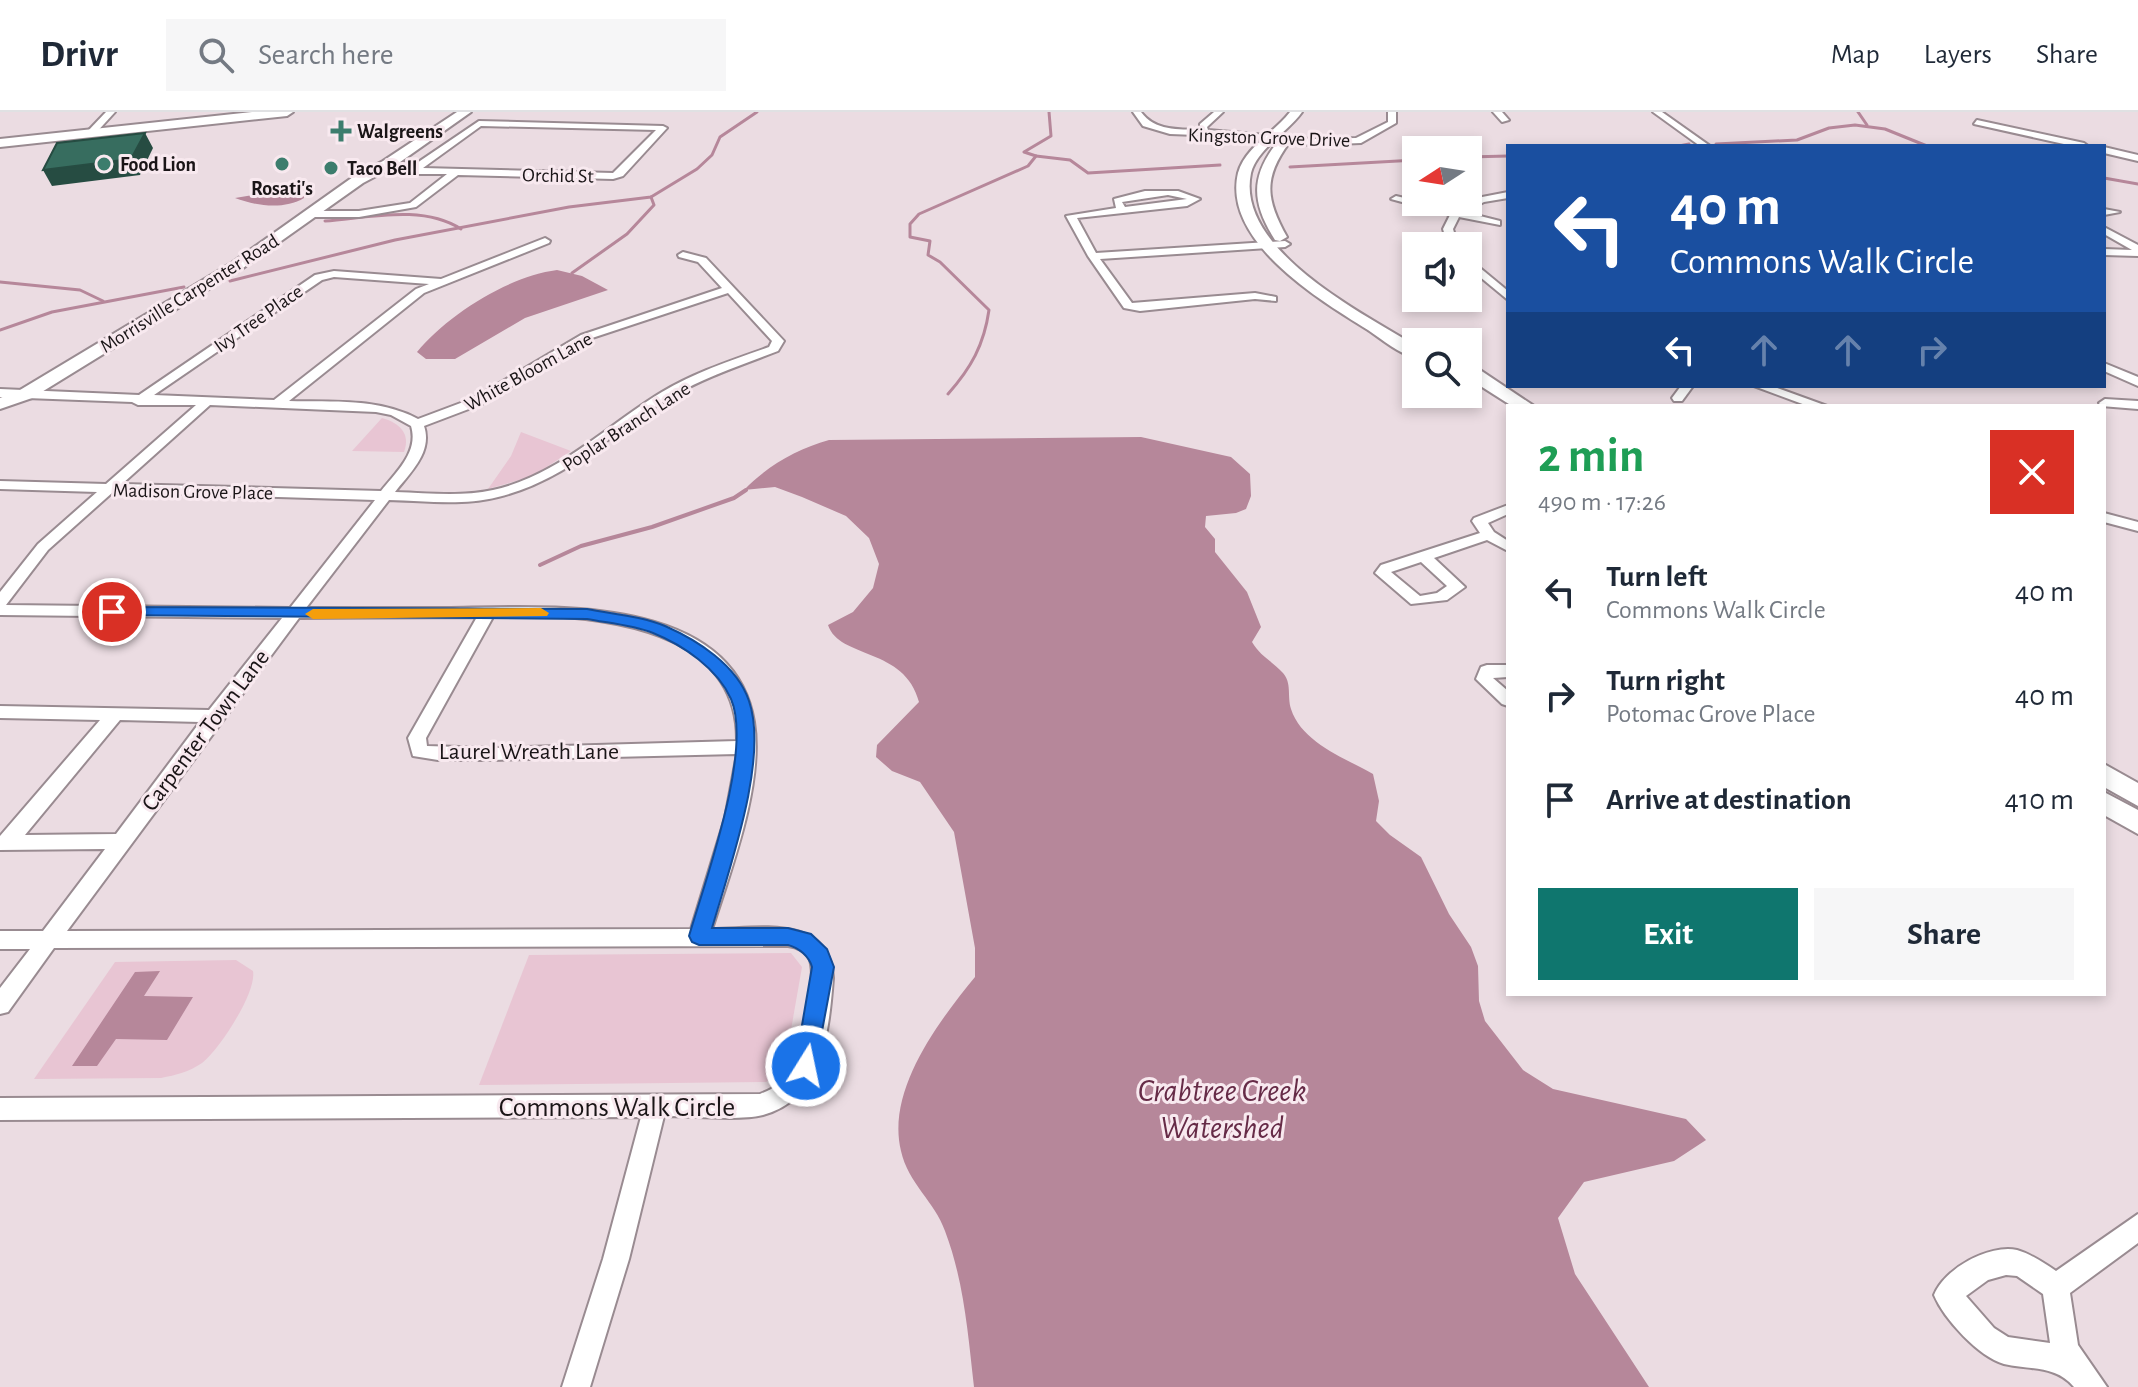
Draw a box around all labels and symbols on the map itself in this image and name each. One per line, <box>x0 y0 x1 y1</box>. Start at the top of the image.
marker: Walgreens <box>332 122 350 140</box>
place label: Walgreens <box>357 122 443 142</box>
street label: Kingston Grove Drive <box>1187 125 1350 151</box>
north arrow <box>1402 136 1482 216</box>
marker: Food Lion <box>95 155 113 173</box>
place label: Food Lion <box>120 155 196 175</box>
marker: Rosati's <box>273 155 291 173</box>
marker: Taco Bell <box>322 159 340 177</box>
place label: Taco Bell <box>347 159 417 179</box>
street label: Orchid St <box>522 165 595 187</box>
place label: Rosati's <box>251 179 313 199</box>
street label: Morrisville Carpenter Road <box>97 231 282 357</box>
street label: Ivy Tree Place <box>211 281 307 357</box>
street label: White Bloom Lane <box>461 329 596 415</box>
street label: Poplar Branch Lane <box>559 378 694 475</box>
street label: Madison Grove Place <box>113 481 273 503</box>
pin <box>78 578 146 646</box>
street label: Carpenter Town Lane <box>137 645 274 816</box>
street label: Laurel Wreath Lane <box>439 740 619 764</box>
position arrow <box>764 1024 848 1108</box>
water label: Crabtree Creek Watershed <box>1138 1075 1306 1144</box>
street label: Commons Walk Circle <box>499 1094 735 1122</box>

